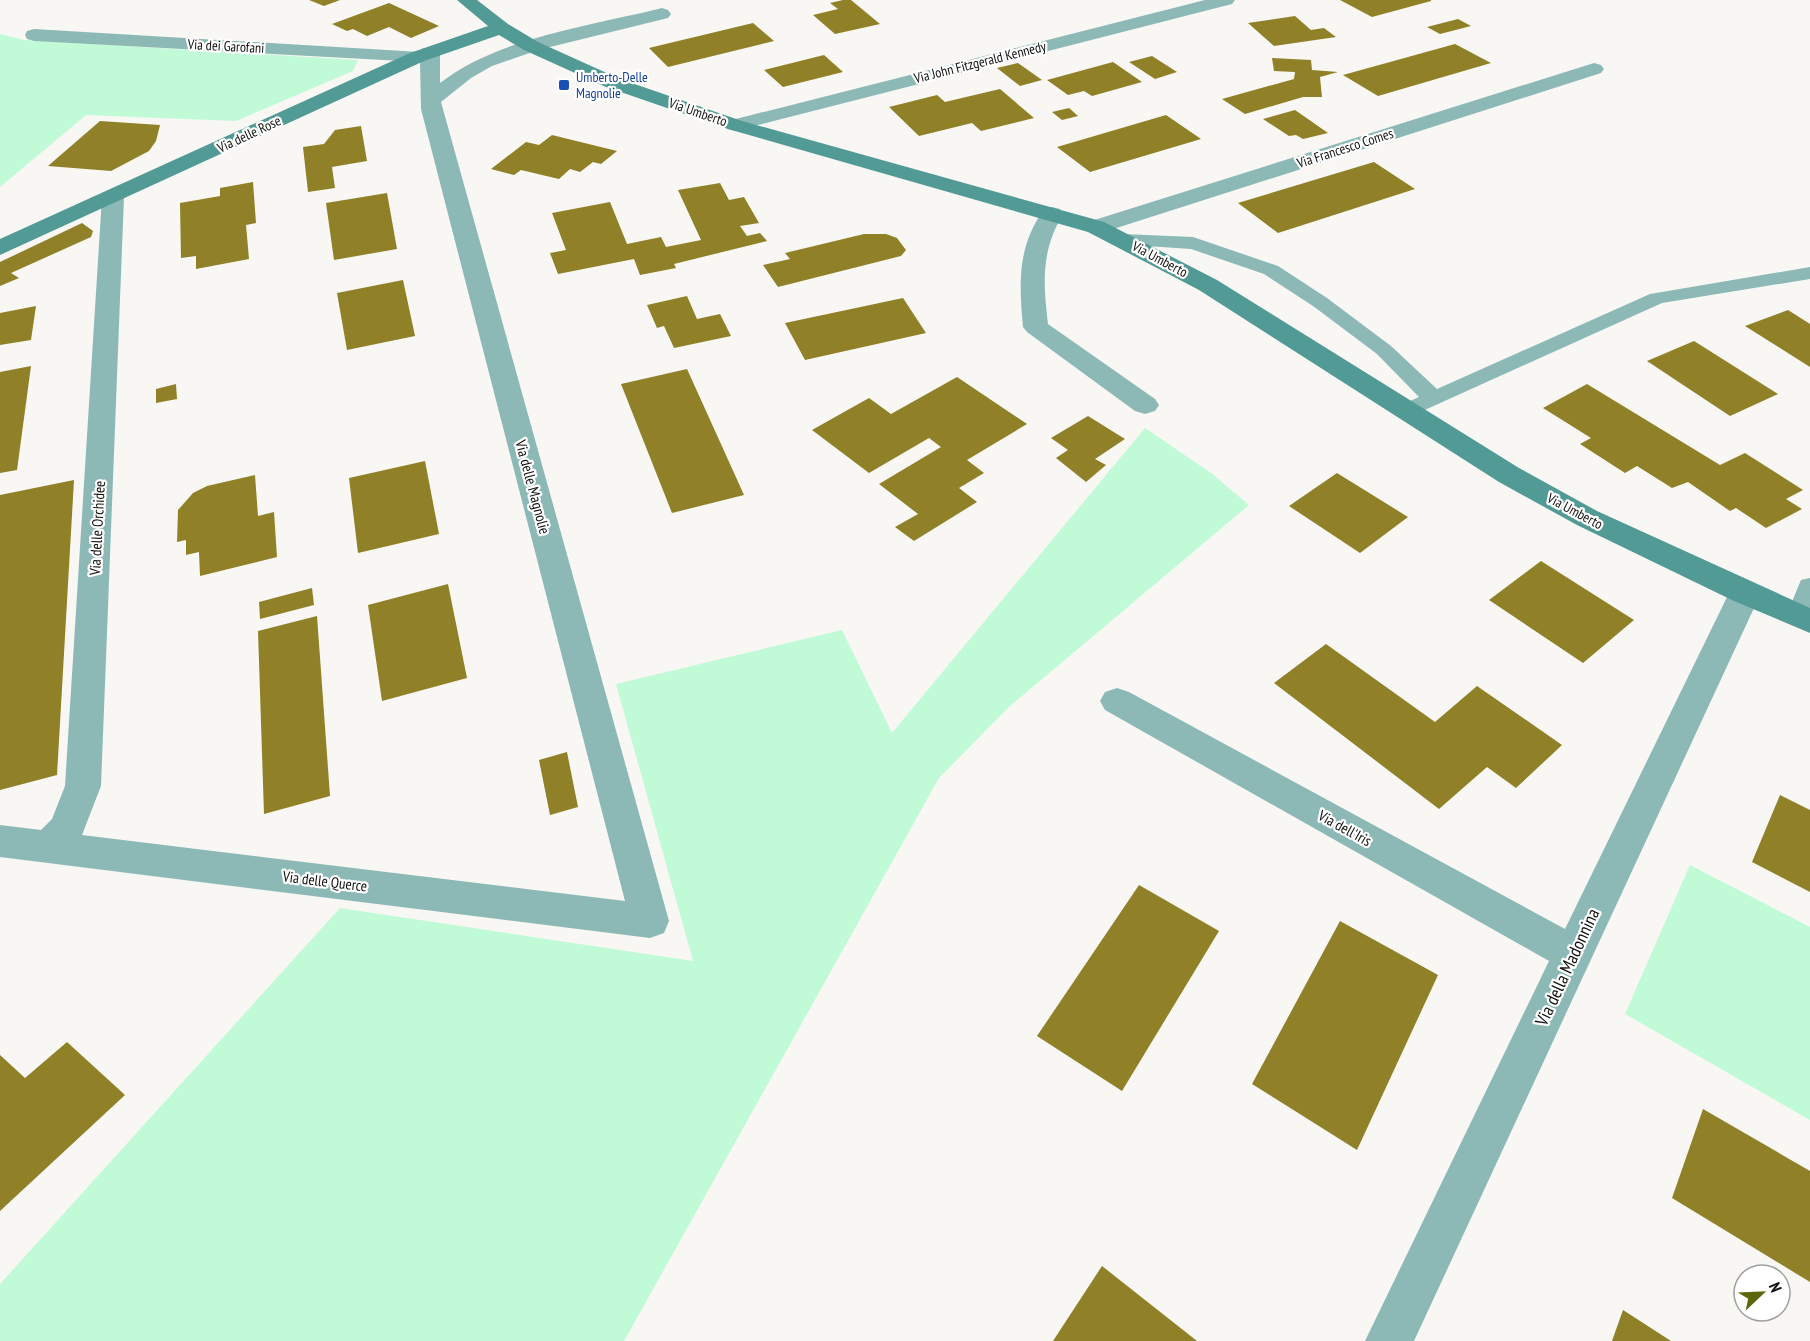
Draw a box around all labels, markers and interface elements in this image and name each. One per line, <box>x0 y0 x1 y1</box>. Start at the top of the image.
street label: Via dei Garofani <box>186 35 265 57</box>
street label: Via John Fitzgerald Kennedy <box>911 37 1049 87</box>
place label: Umberto-Delle Magnolie <box>576 68 648 102</box>
marker: Umberto-Delle Magnolie <box>557 78 571 92</box>
street label: Via Umberto <box>666 93 729 130</box>
street label: Via delle Rose <box>213 111 284 157</box>
street label: Via Francesco Comes <box>1294 124 1396 172</box>
street label: Via Umberto <box>1128 236 1191 281</box>
street label: Via delle Magnolie <box>511 437 555 536</box>
street label: Via delle Orchidee <box>85 480 109 577</box>
street label: Via Umberto <box>1543 488 1606 533</box>
street label: Via dell'Iris <box>1314 805 1375 850</box>
street label: Via delle Querce <box>281 866 368 896</box>
street label: Via della Madonnina <box>1529 905 1604 1030</box>
north arrow <box>1732 1263 1792 1323</box>
text: N <box>1765 1279 1787 1295</box>

